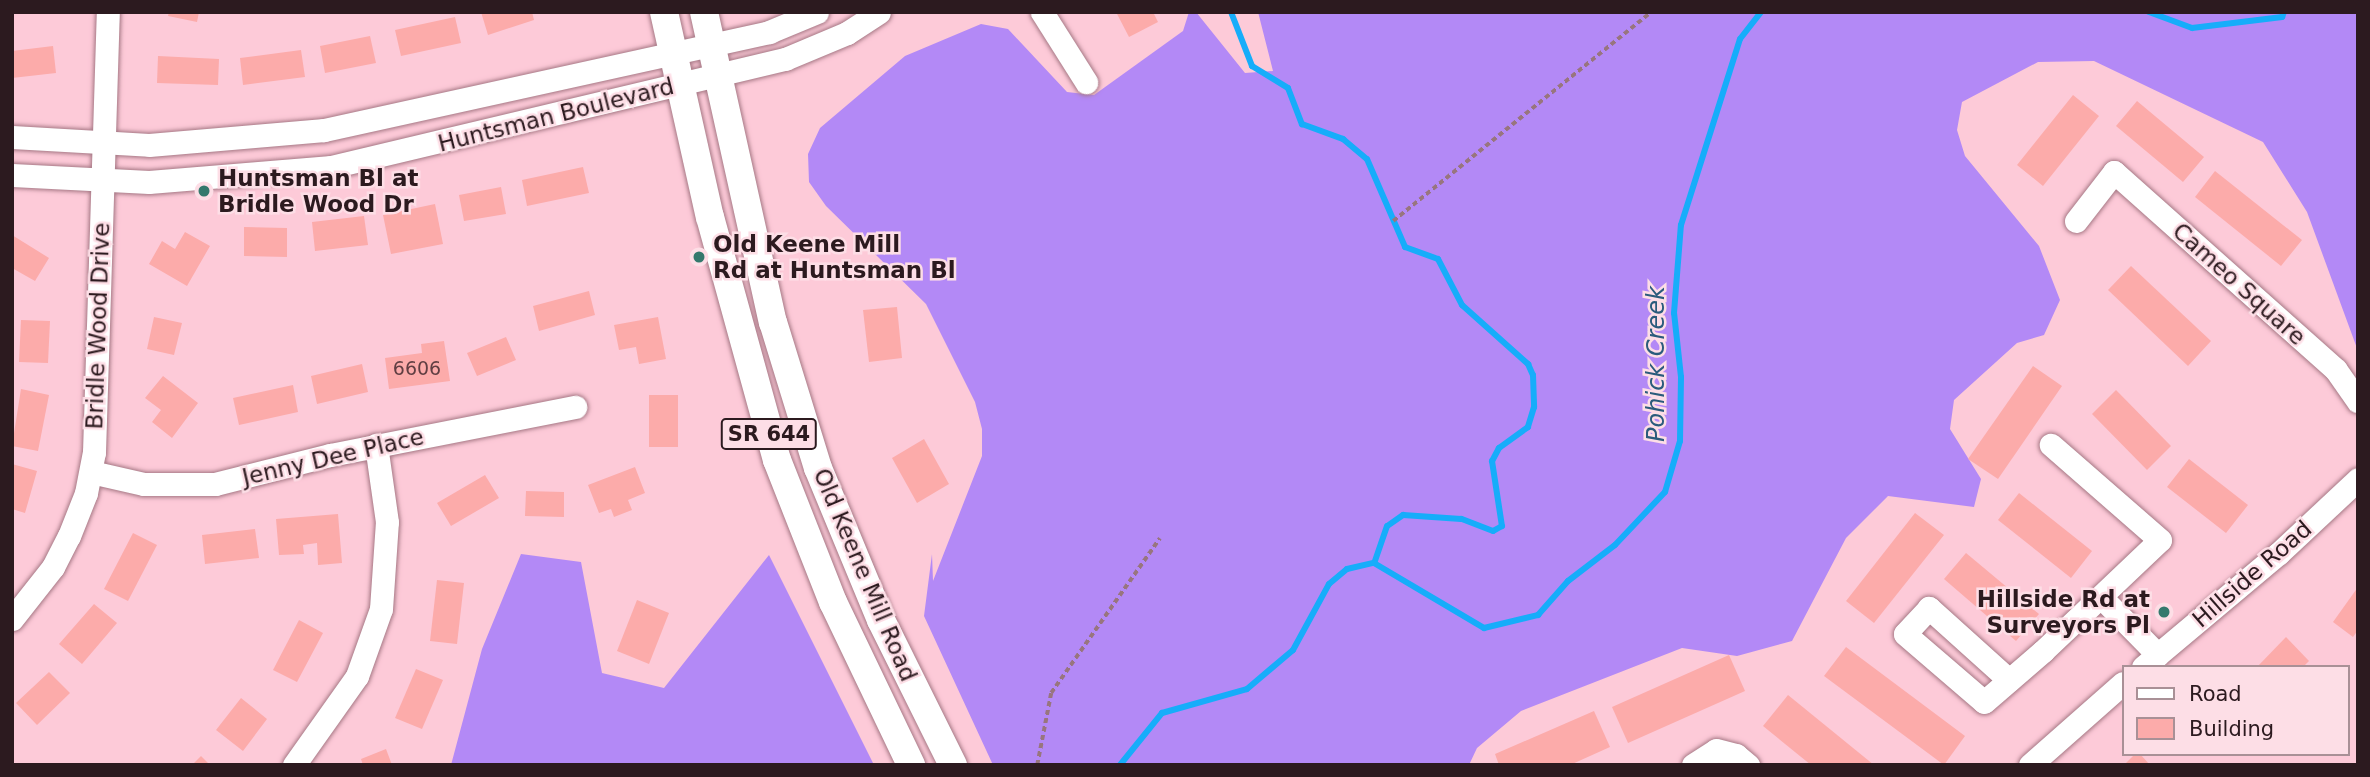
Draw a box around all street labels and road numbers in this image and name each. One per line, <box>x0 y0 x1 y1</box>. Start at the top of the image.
street label: Huntsman Boulevard <box>435 72 677 158</box>
street label: Cameo Square <box>2167 217 2311 351</box>
street label: Bridle Wood Drive <box>81 222 115 430</box>
road number: SR 644 <box>720 416 818 452</box>
street label: Jenny Dee Place <box>240 423 426 491</box>
street label: Old Keene Mill Road <box>808 464 922 686</box>
street label: Hillside Road <box>2187 515 2317 633</box>

